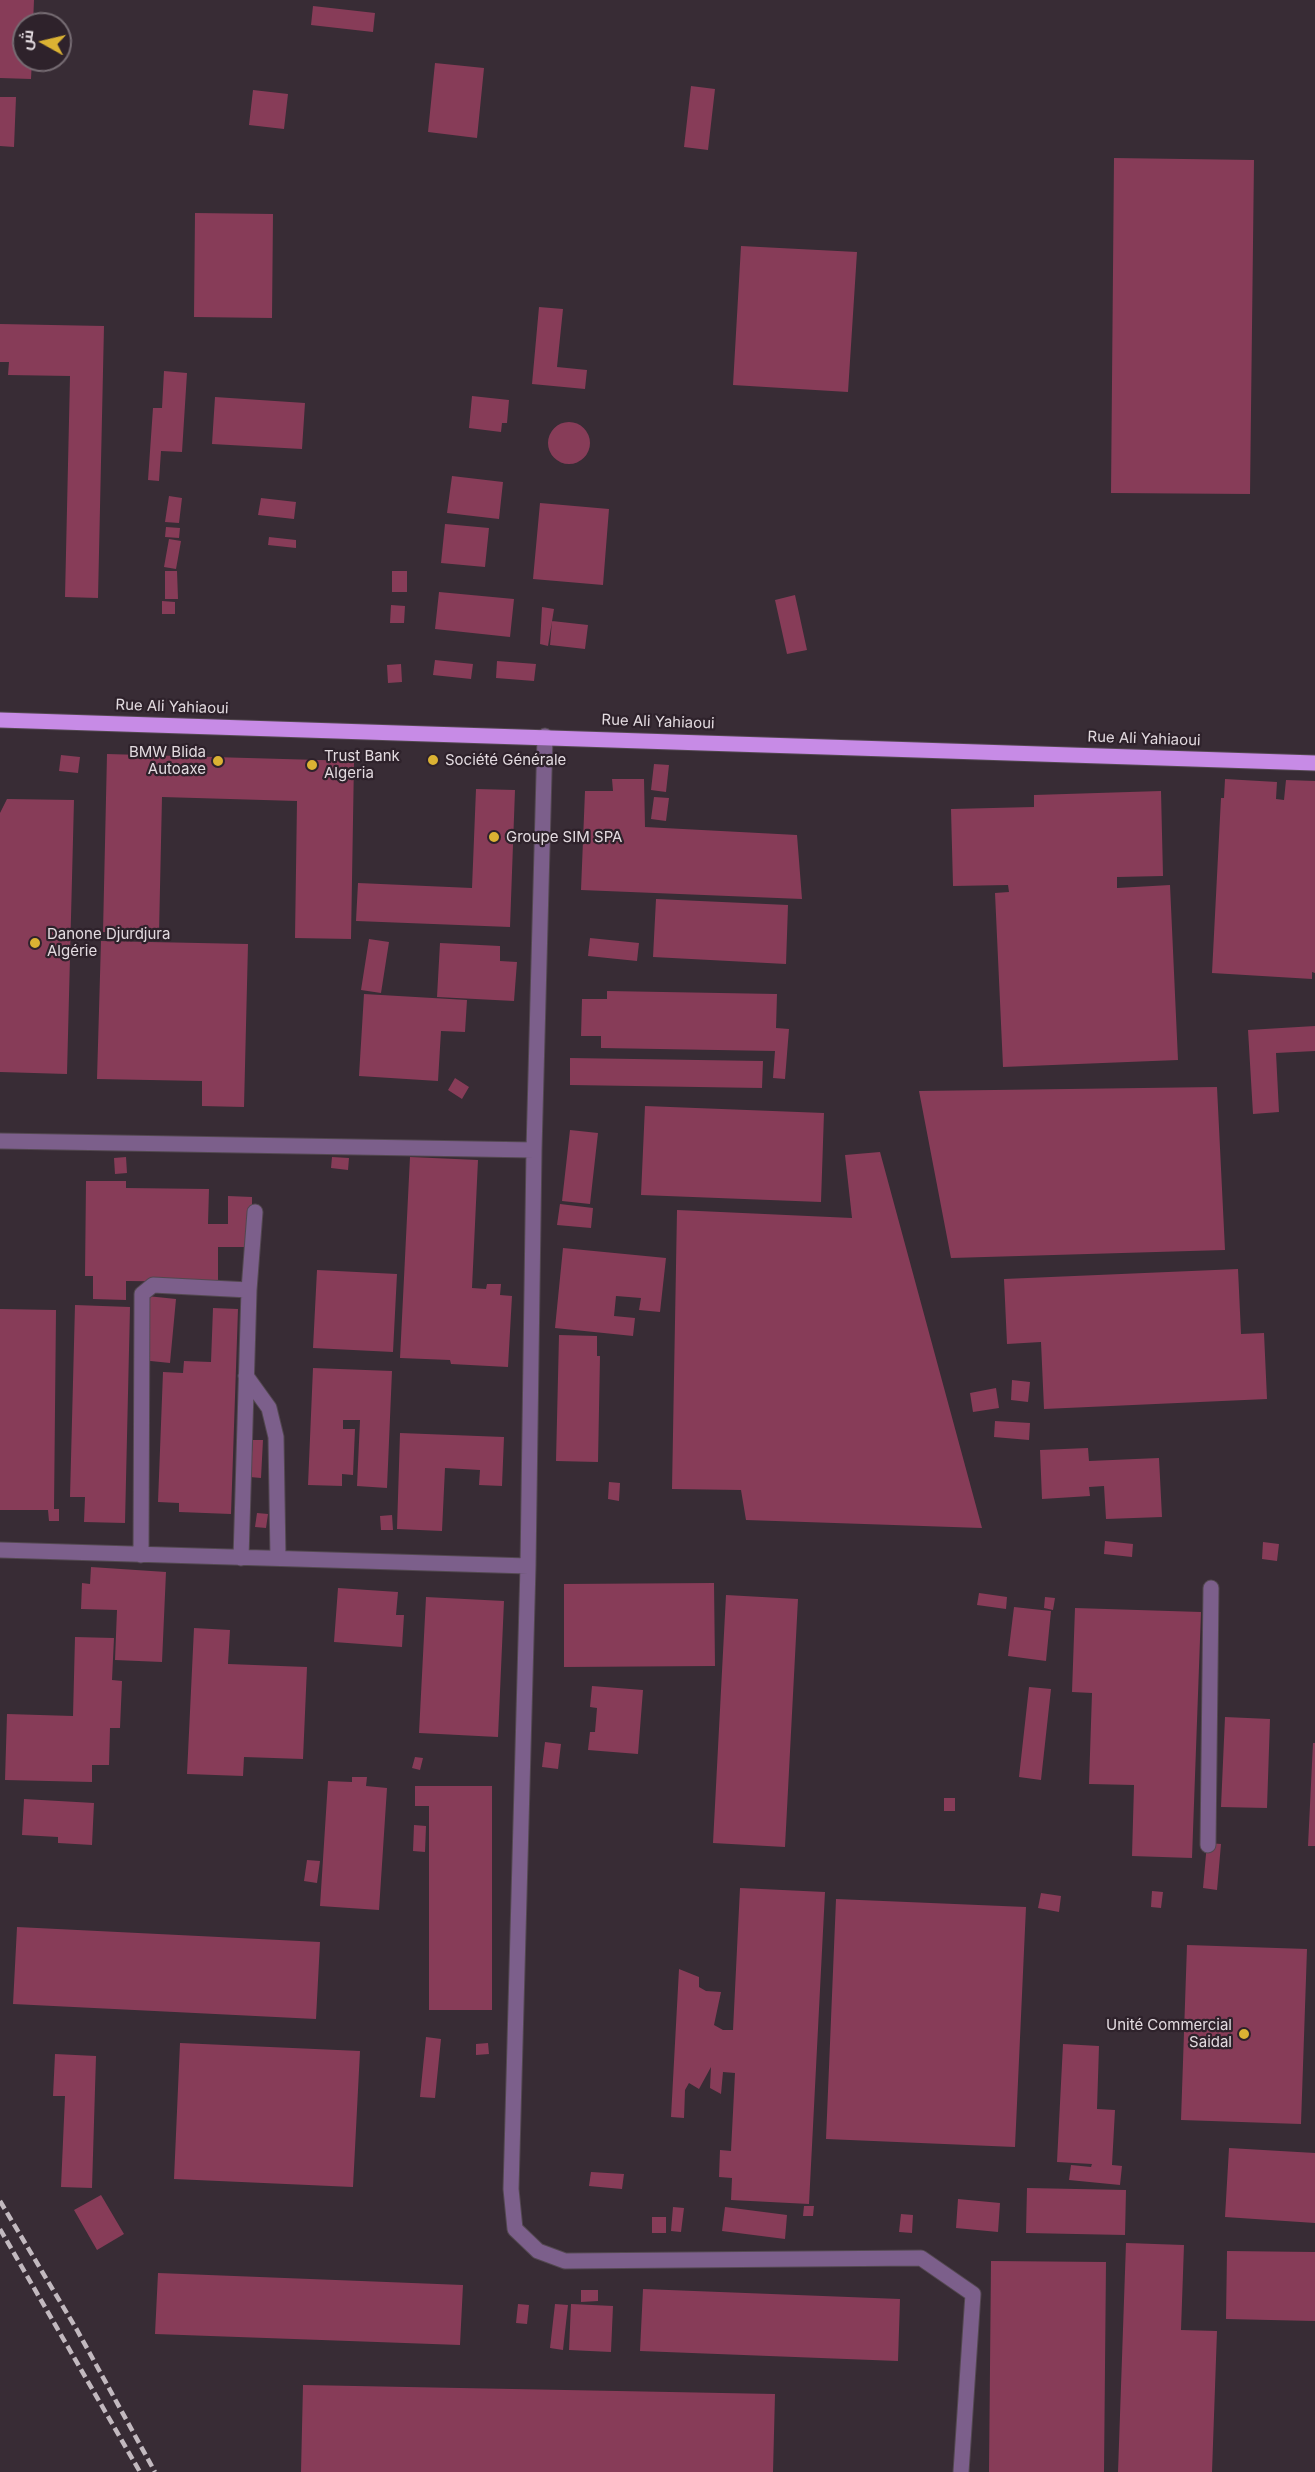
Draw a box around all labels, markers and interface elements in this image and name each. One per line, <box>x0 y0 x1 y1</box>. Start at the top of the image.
north arrow <box>12 12 72 72</box>
text: ش <box>15 28 37 51</box>
street label: Rue Ali Yahiaoui <box>115 696 229 718</box>
street label: Rue Ali Yahiaoui <box>601 711 715 733</box>
street label: Rue Ali Yahiaoui <box>1087 728 1201 750</box>
place label: BMW Blida Autoaxe <box>129 743 206 778</box>
place label: Trust Bank Algeria <box>324 747 400 782</box>
place label: Société Générale <box>445 751 566 769</box>
marker: Société Générale <box>426 753 440 767</box>
marker: BMW Blida Autoaxe <box>211 754 225 768</box>
marker: Trust Bank Algeria <box>305 758 319 772</box>
place label: Groupe SIM SPA <box>506 828 622 846</box>
marker: Groupe SIM SPA <box>487 830 501 844</box>
place label: Danone Djurdjura Algérie <box>47 925 170 960</box>
marker: Danone Djurdjura Algérie <box>28 936 42 950</box>
place label: Unité Commercial Saidal <box>1106 2016 1232 2051</box>
marker: Unité Commercial Saidal <box>1237 2027 1251 2041</box>

